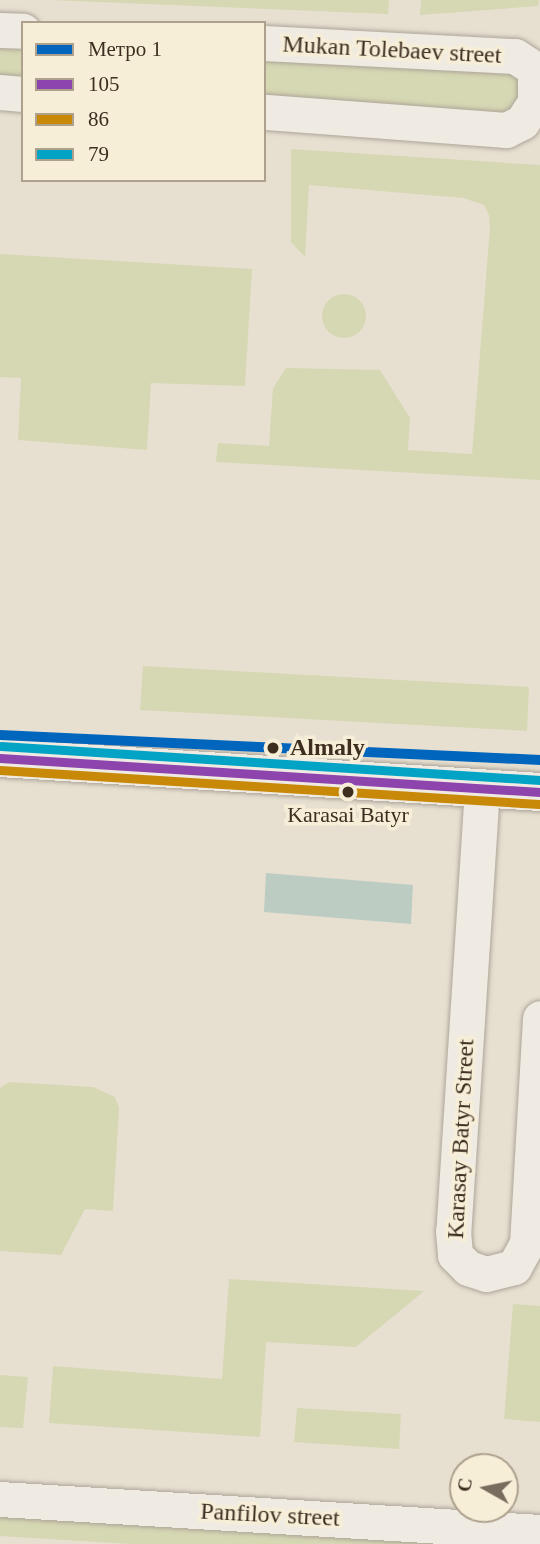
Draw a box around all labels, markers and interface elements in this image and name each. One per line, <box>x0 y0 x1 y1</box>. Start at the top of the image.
legend <box>21 21 266 182</box>
street label: Mukan Tolebaev street <box>282 30 502 70</box>
text: Метро 1 <box>88 37 162 61</box>
text: 105 <box>88 72 120 96</box>
text: 86 <box>88 107 109 131</box>
text: 79 <box>88 142 109 166</box>
place label: Almaly <box>290 734 365 762</box>
marker: Almaly <box>262 737 284 759</box>
marker: Karasai Batyr <box>341 785 355 799</box>
place label: Karasai Batyr <box>287 802 409 828</box>
street label: Karasay Batyr Street <box>441 1038 481 1240</box>
north arrow <box>449 1453 519 1523</box>
text: С <box>453 1477 476 1493</box>
street label: Panfilov street <box>200 1497 340 1533</box>

